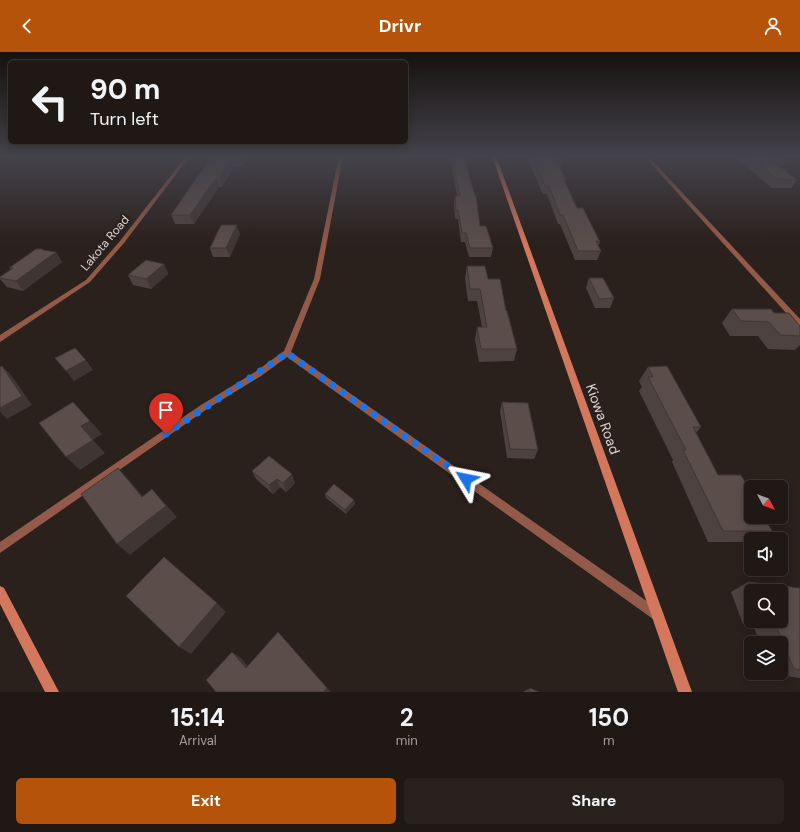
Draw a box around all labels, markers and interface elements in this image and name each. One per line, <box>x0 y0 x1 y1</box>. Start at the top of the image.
text: Drivr <box>379 14 421 38</box>
icon: back <box>16 15 38 37</box>
icon: person <box>762 15 784 37</box>
text: 90 m <box>90 71 160 108</box>
icon: left <box>24 76 76 128</box>
text: Turn left <box>90 107 159 131</box>
street label: Lakota Road <box>77 212 133 274</box>
street label: Kiowa Road <box>582 381 624 457</box>
pin <box>149 393 183 434</box>
icon: arrive <box>155 399 177 421</box>
position arrow <box>445 458 487 500</box>
north arrow <box>744 480 788 524</box>
map controls <box>744 480 788 680</box>
button: sound <box>744 532 788 576</box>
button: search <box>744 584 788 628</box>
button: layers <box>744 636 788 680</box>
text: 15:14 <box>171 702 225 733</box>
text: 2 <box>400 702 414 733</box>
text: 150 <box>589 702 629 733</box>
text: Arrival <box>179 732 217 749</box>
text: min <box>396 732 418 749</box>
text: m <box>603 732 615 749</box>
button: Exit <box>16 778 396 824</box>
button: Share <box>404 778 784 824</box>

